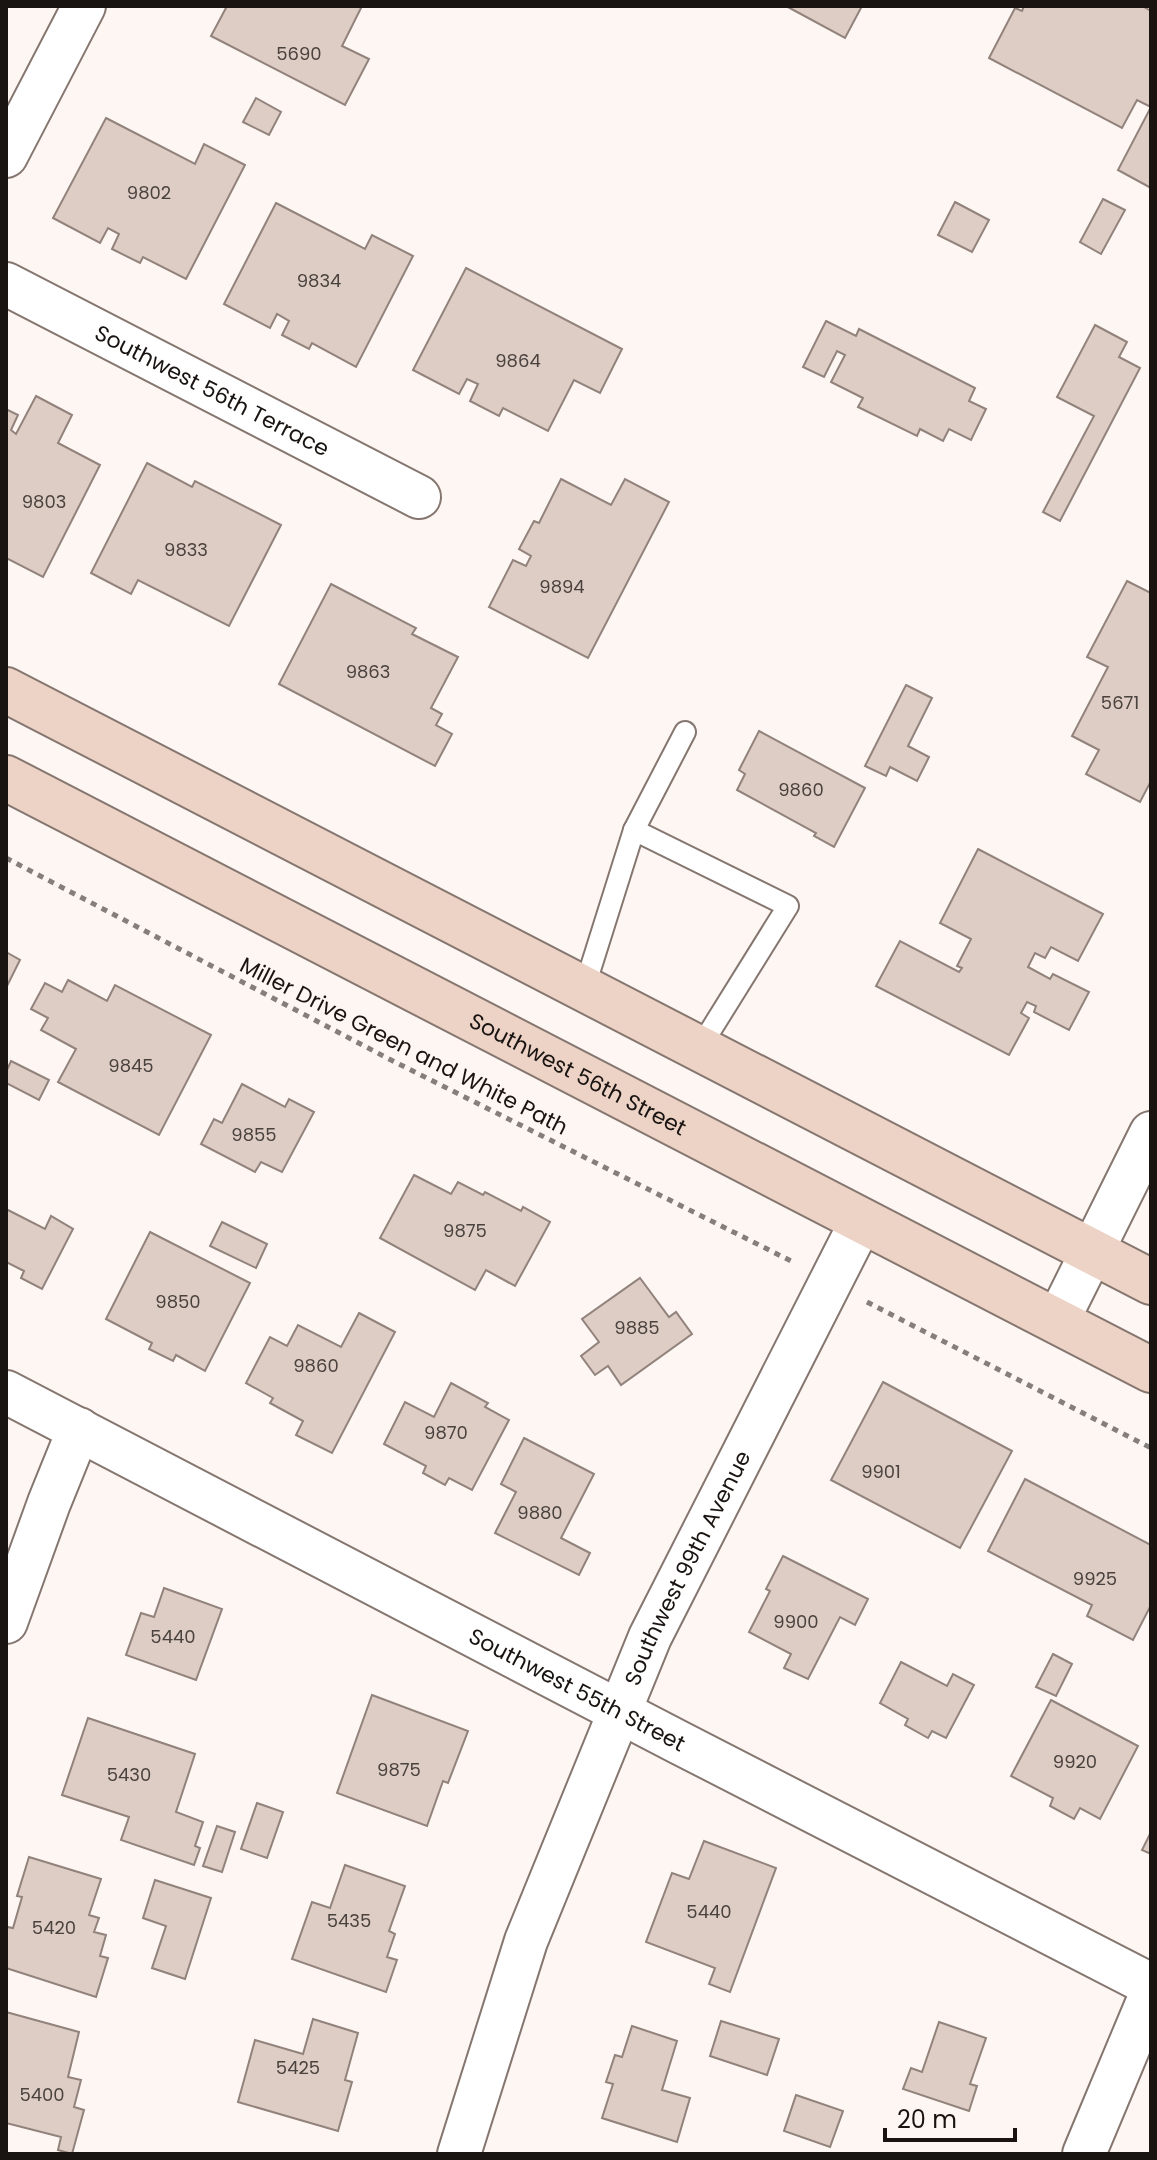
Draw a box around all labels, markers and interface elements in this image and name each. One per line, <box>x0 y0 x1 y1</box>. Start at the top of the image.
house number: 5690 <box>276 41 322 66</box>
house number: 9802 <box>127 180 171 205</box>
house number: 9834 <box>297 268 341 293</box>
street label: Southwest 56th Terrace <box>90 317 335 464</box>
house number: 9864 <box>495 348 541 373</box>
house number: 9803 <box>22 489 66 514</box>
house number: 9833 <box>164 537 208 562</box>
house number: 9894 <box>539 574 585 599</box>
house number: 9863 <box>346 659 390 684</box>
house number: 5671 <box>1101 690 1139 715</box>
house number: 9860 <box>778 777 824 802</box>
street label: Miller Drive Green and White Path <box>235 949 573 1143</box>
street label: Southwest 56th Street <box>464 1005 692 1143</box>
house number: 9845 <box>108 1053 154 1078</box>
house number: 9855 <box>231 1122 277 1147</box>
house number: 9875 <box>443 1218 487 1243</box>
house number: 9850 <box>155 1289 201 1314</box>
house number: 9885 <box>614 1315 660 1340</box>
house number: 9860 <box>293 1353 339 1378</box>
house number: 9870 <box>424 1420 468 1445</box>
street label: Southwest 99th Avenue <box>616 1445 758 1690</box>
house number: 9901 <box>861 1459 901 1484</box>
house number: 9880 <box>517 1500 563 1525</box>
house number: 9925 <box>1073 1566 1117 1591</box>
house number: 9900 <box>773 1609 819 1634</box>
street label: Southwest 55th Street <box>463 1620 691 1759</box>
house number: 5440 <box>150 1624 196 1649</box>
house number: 9920 <box>1053 1749 1097 1774</box>
house number: 9875 <box>377 1757 421 1782</box>
house number: 5430 <box>107 1762 151 1787</box>
house number: 5440 <box>686 1899 732 1924</box>
house number: 5435 <box>327 1908 371 1933</box>
house number: 5420 <box>32 1915 76 1940</box>
house number: 5425 <box>276 2055 320 2080</box>
house number: 5400 <box>19 2082 65 2107</box>
scale bar <box>885 2092 1015 2142</box>
text: 20 m <box>897 2103 957 2136</box>

